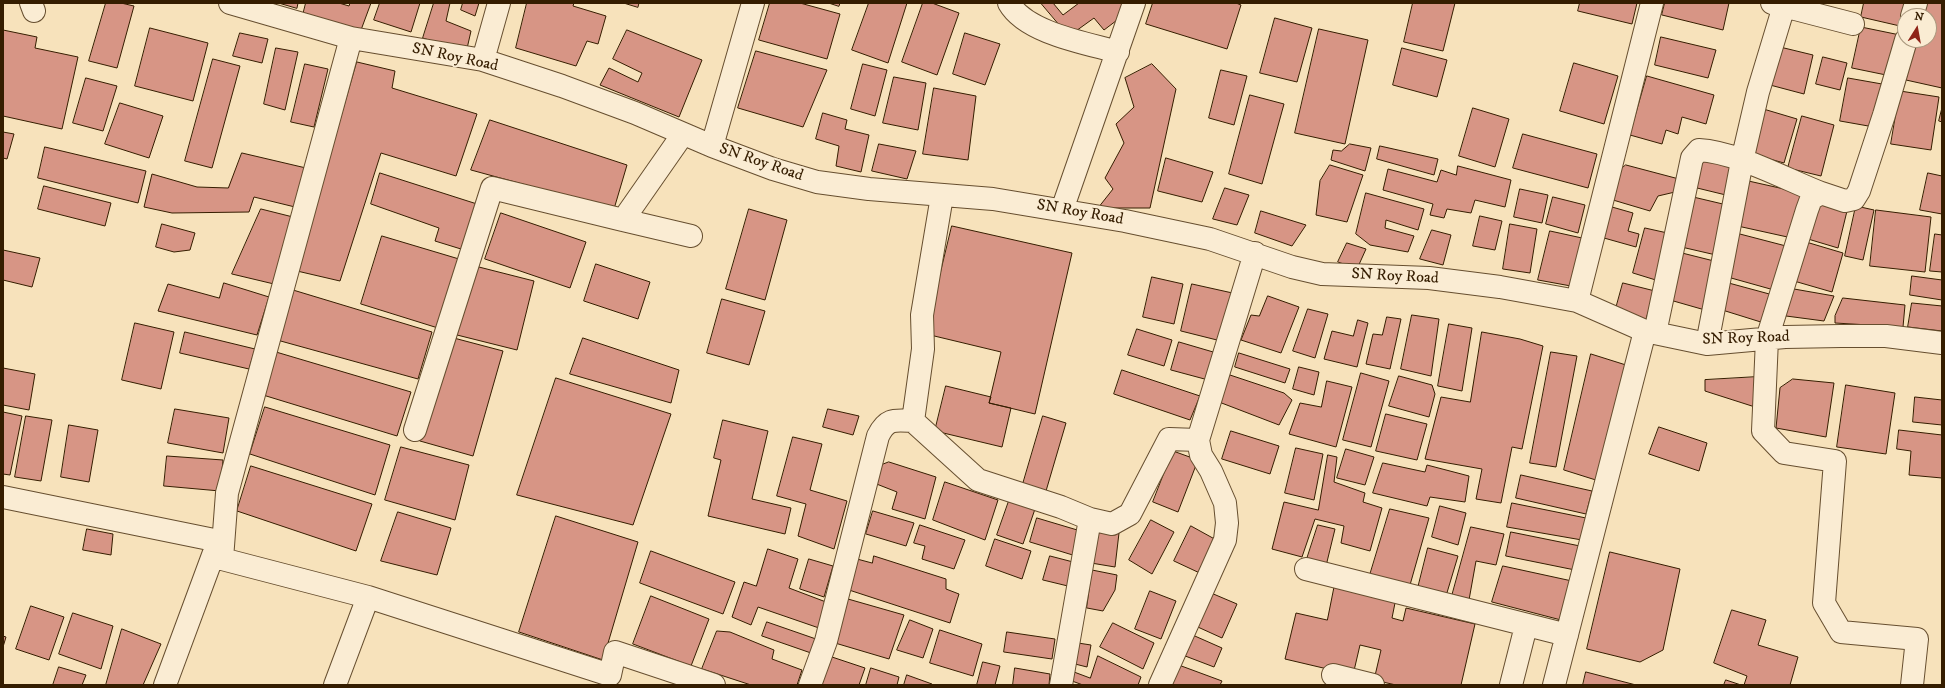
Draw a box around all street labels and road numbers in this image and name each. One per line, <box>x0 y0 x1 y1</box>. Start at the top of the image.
street label: SN Roy Road <box>410 40 500 76</box>
street label: SN Roy Road <box>717 140 805 186</box>
street label: SN Roy Road <box>1035 196 1125 230</box>
street label: SN Roy Road <box>1351 265 1439 289</box>
street label: SN Roy Road <box>1702 328 1790 350</box>

